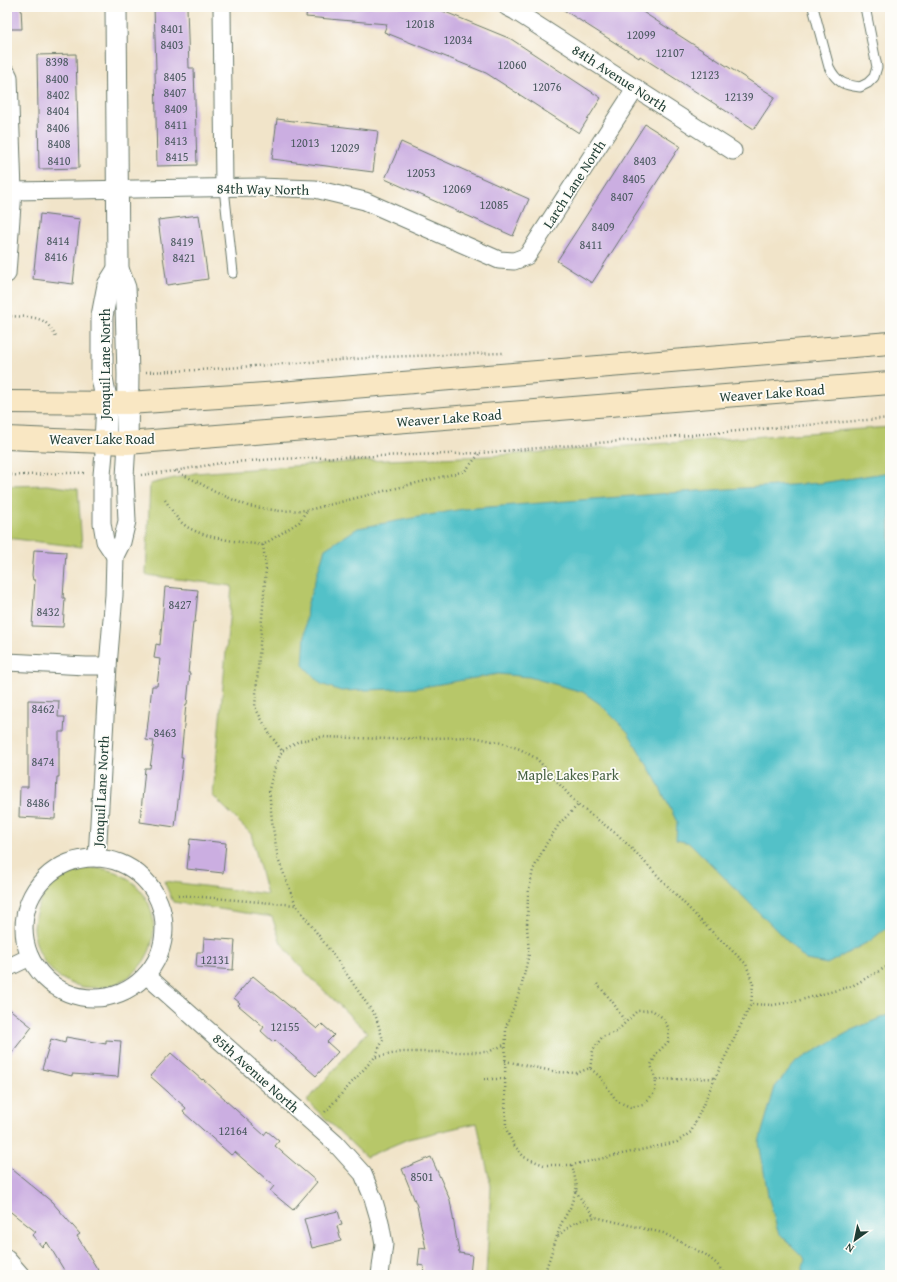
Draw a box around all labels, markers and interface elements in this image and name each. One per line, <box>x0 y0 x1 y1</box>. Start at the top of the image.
house number: 12018 <box>406 15 435 32</box>
house number: 8401 <box>160 20 184 37</box>
house number: 12099 <box>627 26 656 43</box>
house number: 12034 <box>444 31 473 48</box>
house number: 8403 <box>160 36 184 53</box>
street label: 84th Avenue North <box>568 40 672 117</box>
house number: 12107 <box>656 44 685 61</box>
house number: 8398 <box>45 53 69 70</box>
house number: 12060 <box>498 56 527 73</box>
house number: 12123 <box>691 66 720 83</box>
house number: 8405 <box>163 68 187 85</box>
house number: 8400 <box>45 70 69 87</box>
house number: 12076 <box>533 78 562 95</box>
house number: 8407 <box>163 84 187 101</box>
house number: 8402 <box>46 86 70 103</box>
house number: 12139 <box>725 88 754 105</box>
house number: 8409 <box>164 100 188 117</box>
house number: 8404 <box>46 102 70 119</box>
house number: 8411 <box>164 116 188 133</box>
house number: 8406 <box>46 119 70 136</box>
house number: 8413 <box>164 132 188 149</box>
house number: 12013 <box>291 134 320 151</box>
house number: 8408 <box>47 135 71 152</box>
street label: Larch Lane North <box>538 136 610 232</box>
house number: 12029 <box>331 139 360 156</box>
house number: 8415 <box>165 148 189 165</box>
house number: 8410 <box>47 152 71 169</box>
house number: 8403 <box>633 152 657 169</box>
house number: 12053 <box>407 164 436 181</box>
house number: 8405 <box>622 170 646 187</box>
street label: 84th Way North <box>217 178 309 200</box>
house number: 12069 <box>443 180 472 197</box>
house number: 8407 <box>610 188 634 205</box>
house number: 12085 <box>480 196 509 213</box>
house number: 8409 <box>591 218 615 235</box>
house number: 8414 <box>46 232 70 249</box>
house number: 8419 <box>170 233 194 250</box>
house number: 8411 <box>579 236 603 253</box>
house number: 8416 <box>44 248 68 265</box>
house number: 8421 <box>172 249 196 266</box>
street label: Jonquil Lane North <box>95 308 115 422</box>
street label: Weaver Lake Road <box>719 379 826 407</box>
street label: Weaver Lake Road <box>396 404 503 432</box>
street label: Weaver Lake Road <box>49 429 155 449</box>
house number: 8427 <box>168 596 192 613</box>
house number: 8432 <box>36 603 60 620</box>
house number: 8462 <box>31 700 55 717</box>
house number: 8463 <box>153 724 177 741</box>
street label: Jonquil Lane North <box>88 735 114 849</box>
house number: 8474 <box>31 753 55 770</box>
park label: Maple Lakes Park <box>517 765 620 785</box>
house number: 8486 <box>26 794 50 811</box>
house number: 12131 <box>201 951 230 968</box>
house number: 12155 <box>271 1018 300 1035</box>
street label: 85th Avenue North <box>208 1029 304 1117</box>
house number: 12164 <box>219 1122 248 1139</box>
house number: 8501 <box>410 1168 434 1185</box>
north arrow <box>835 1220 875 1260</box>
text: N <box>842 1239 857 1257</box>

